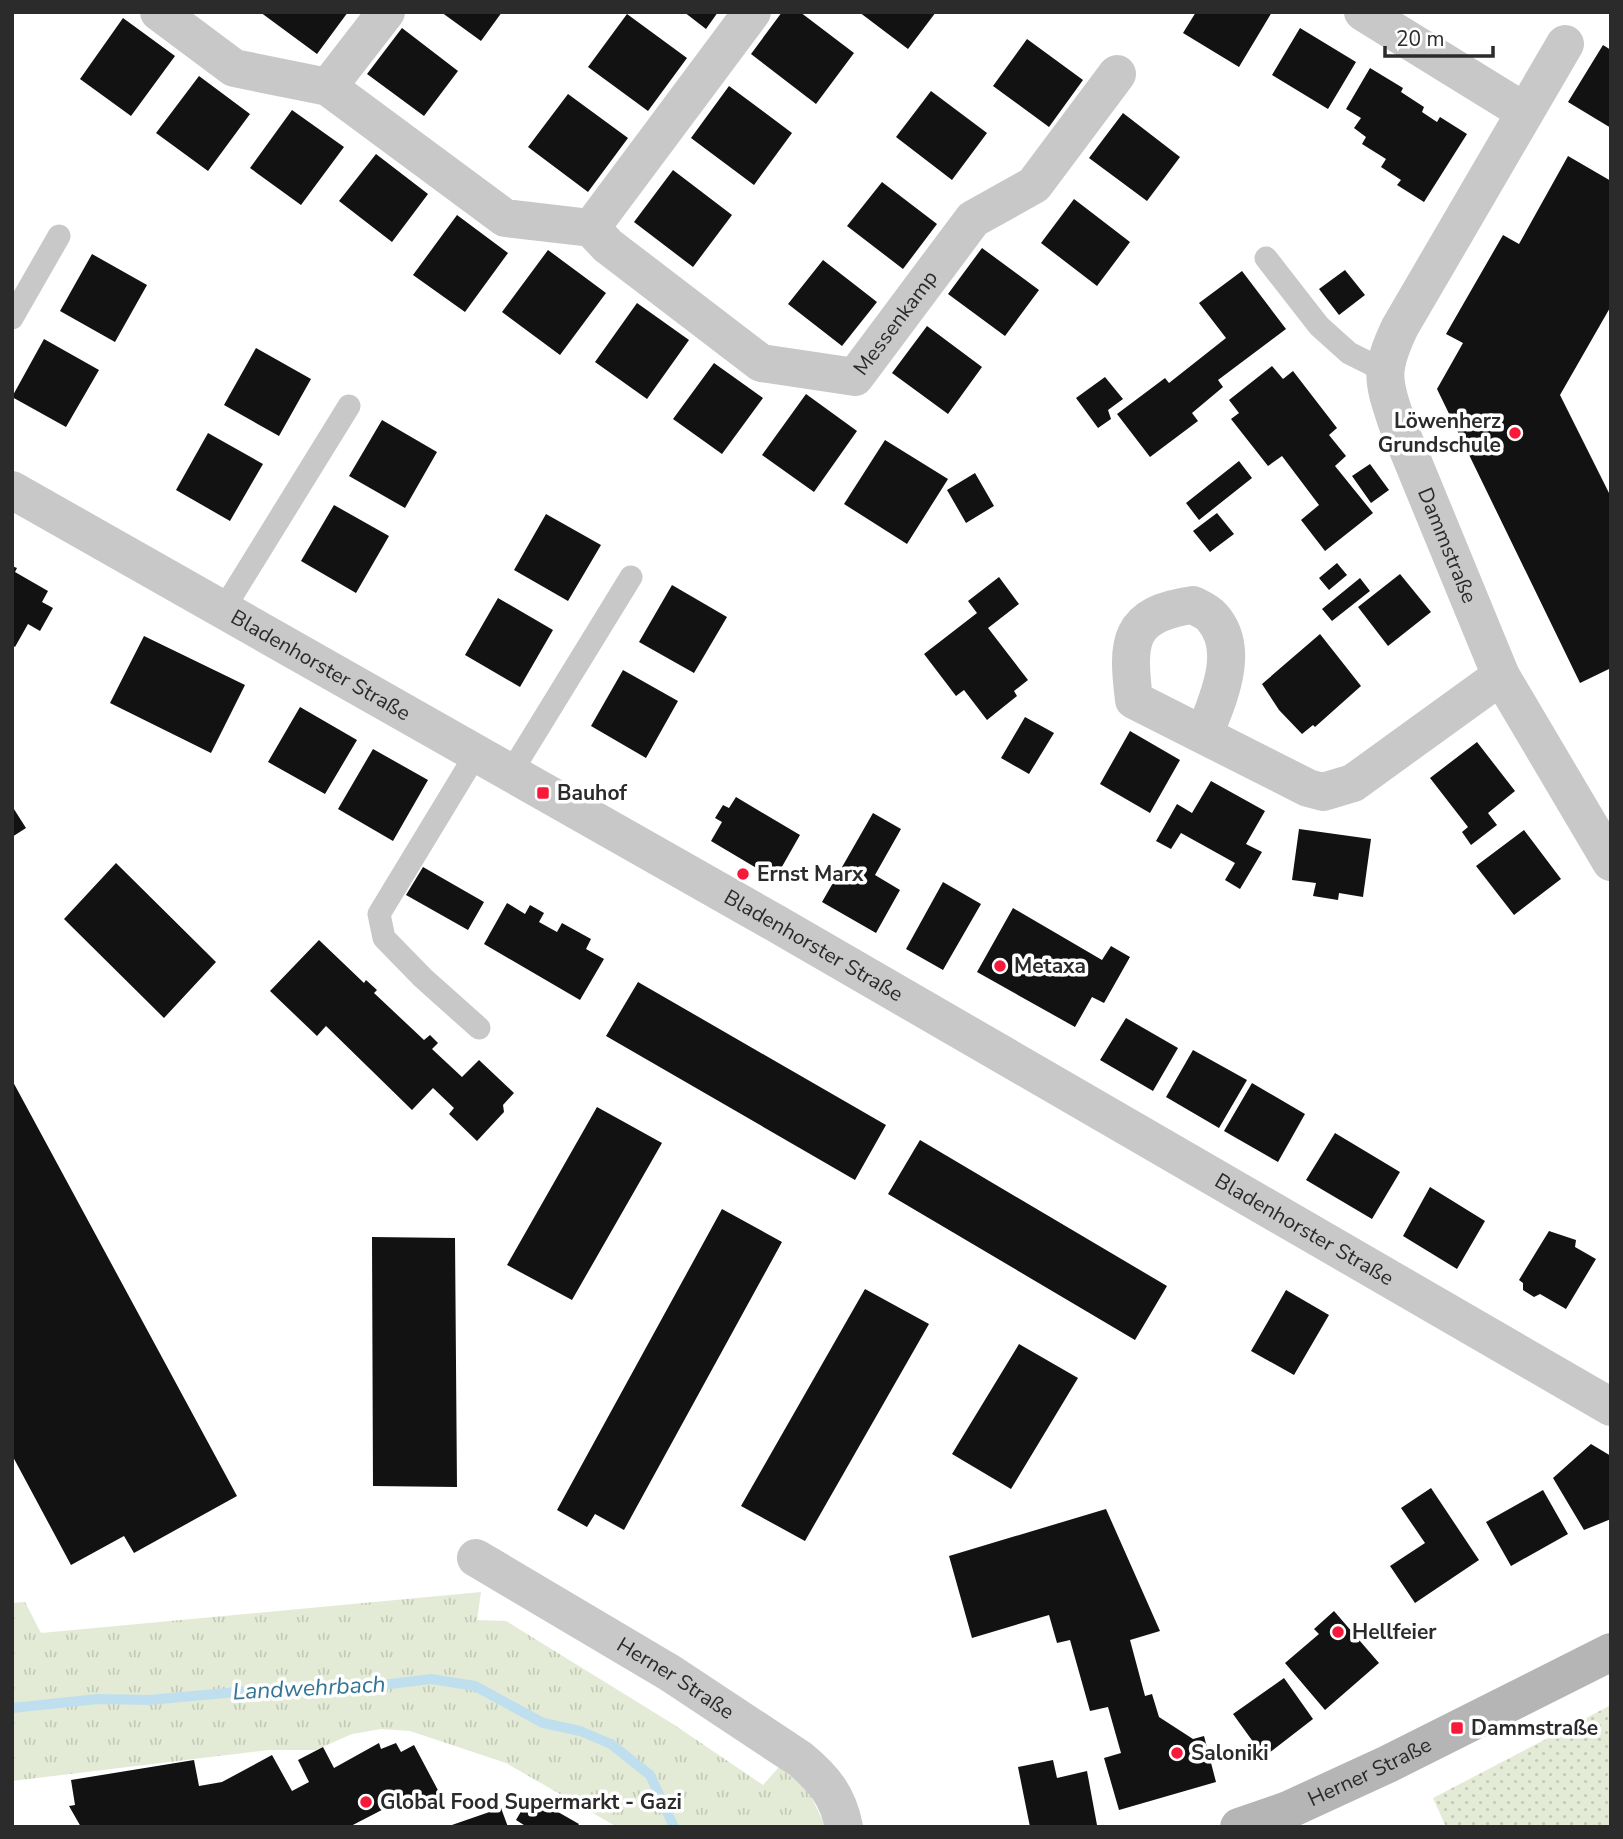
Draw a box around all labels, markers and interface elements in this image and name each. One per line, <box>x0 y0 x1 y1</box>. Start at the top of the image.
scale bar <box>1385 14 1494 58</box>
text: 20 m <box>1396 25 1445 53</box>
street label: Messenkamp <box>847 265 944 381</box>
place label: Löwenherz Grundschule <box>1378 407 1501 459</box>
marker: Löwenherz Grundschule <box>1507 425 1523 441</box>
street label: Dammstraße <box>1411 483 1484 607</box>
street label: Bladenhorster Straße <box>226 603 416 727</box>
place label: Bauhof <box>557 779 627 807</box>
marker: Bauhof <box>535 785 551 801</box>
place label: Ernst Marx <box>757 860 864 888</box>
marker: Ernst Marx <box>735 866 751 882</box>
street label: Bladenhorster Straße <box>719 883 908 1008</box>
place label: Metaxa <box>1014 952 1086 980</box>
marker: Metaxa <box>992 958 1008 974</box>
street label: Bladenhorster Straße <box>1210 1167 1399 1292</box>
place label: Hellfeier <box>1352 1618 1437 1646</box>
marker: Hellfeier <box>1330 1624 1346 1640</box>
street label: Herner Straße <box>612 1631 740 1726</box>
water label: Landwehrbach <box>232 1669 386 1707</box>
place label: Dammstraße <box>1471 1714 1598 1742</box>
marker: Dammstraße <box>1449 1720 1465 1736</box>
street label: Herner Straße <box>1303 1730 1436 1813</box>
place label: Saloniki <box>1191 1739 1269 1767</box>
marker: Saloniki <box>1169 1745 1185 1761</box>
place label: Global Food Supermarkt - Gazi <box>380 1788 682 1816</box>
marker: Global Food Supermarkt - Gazi <box>358 1794 374 1810</box>

